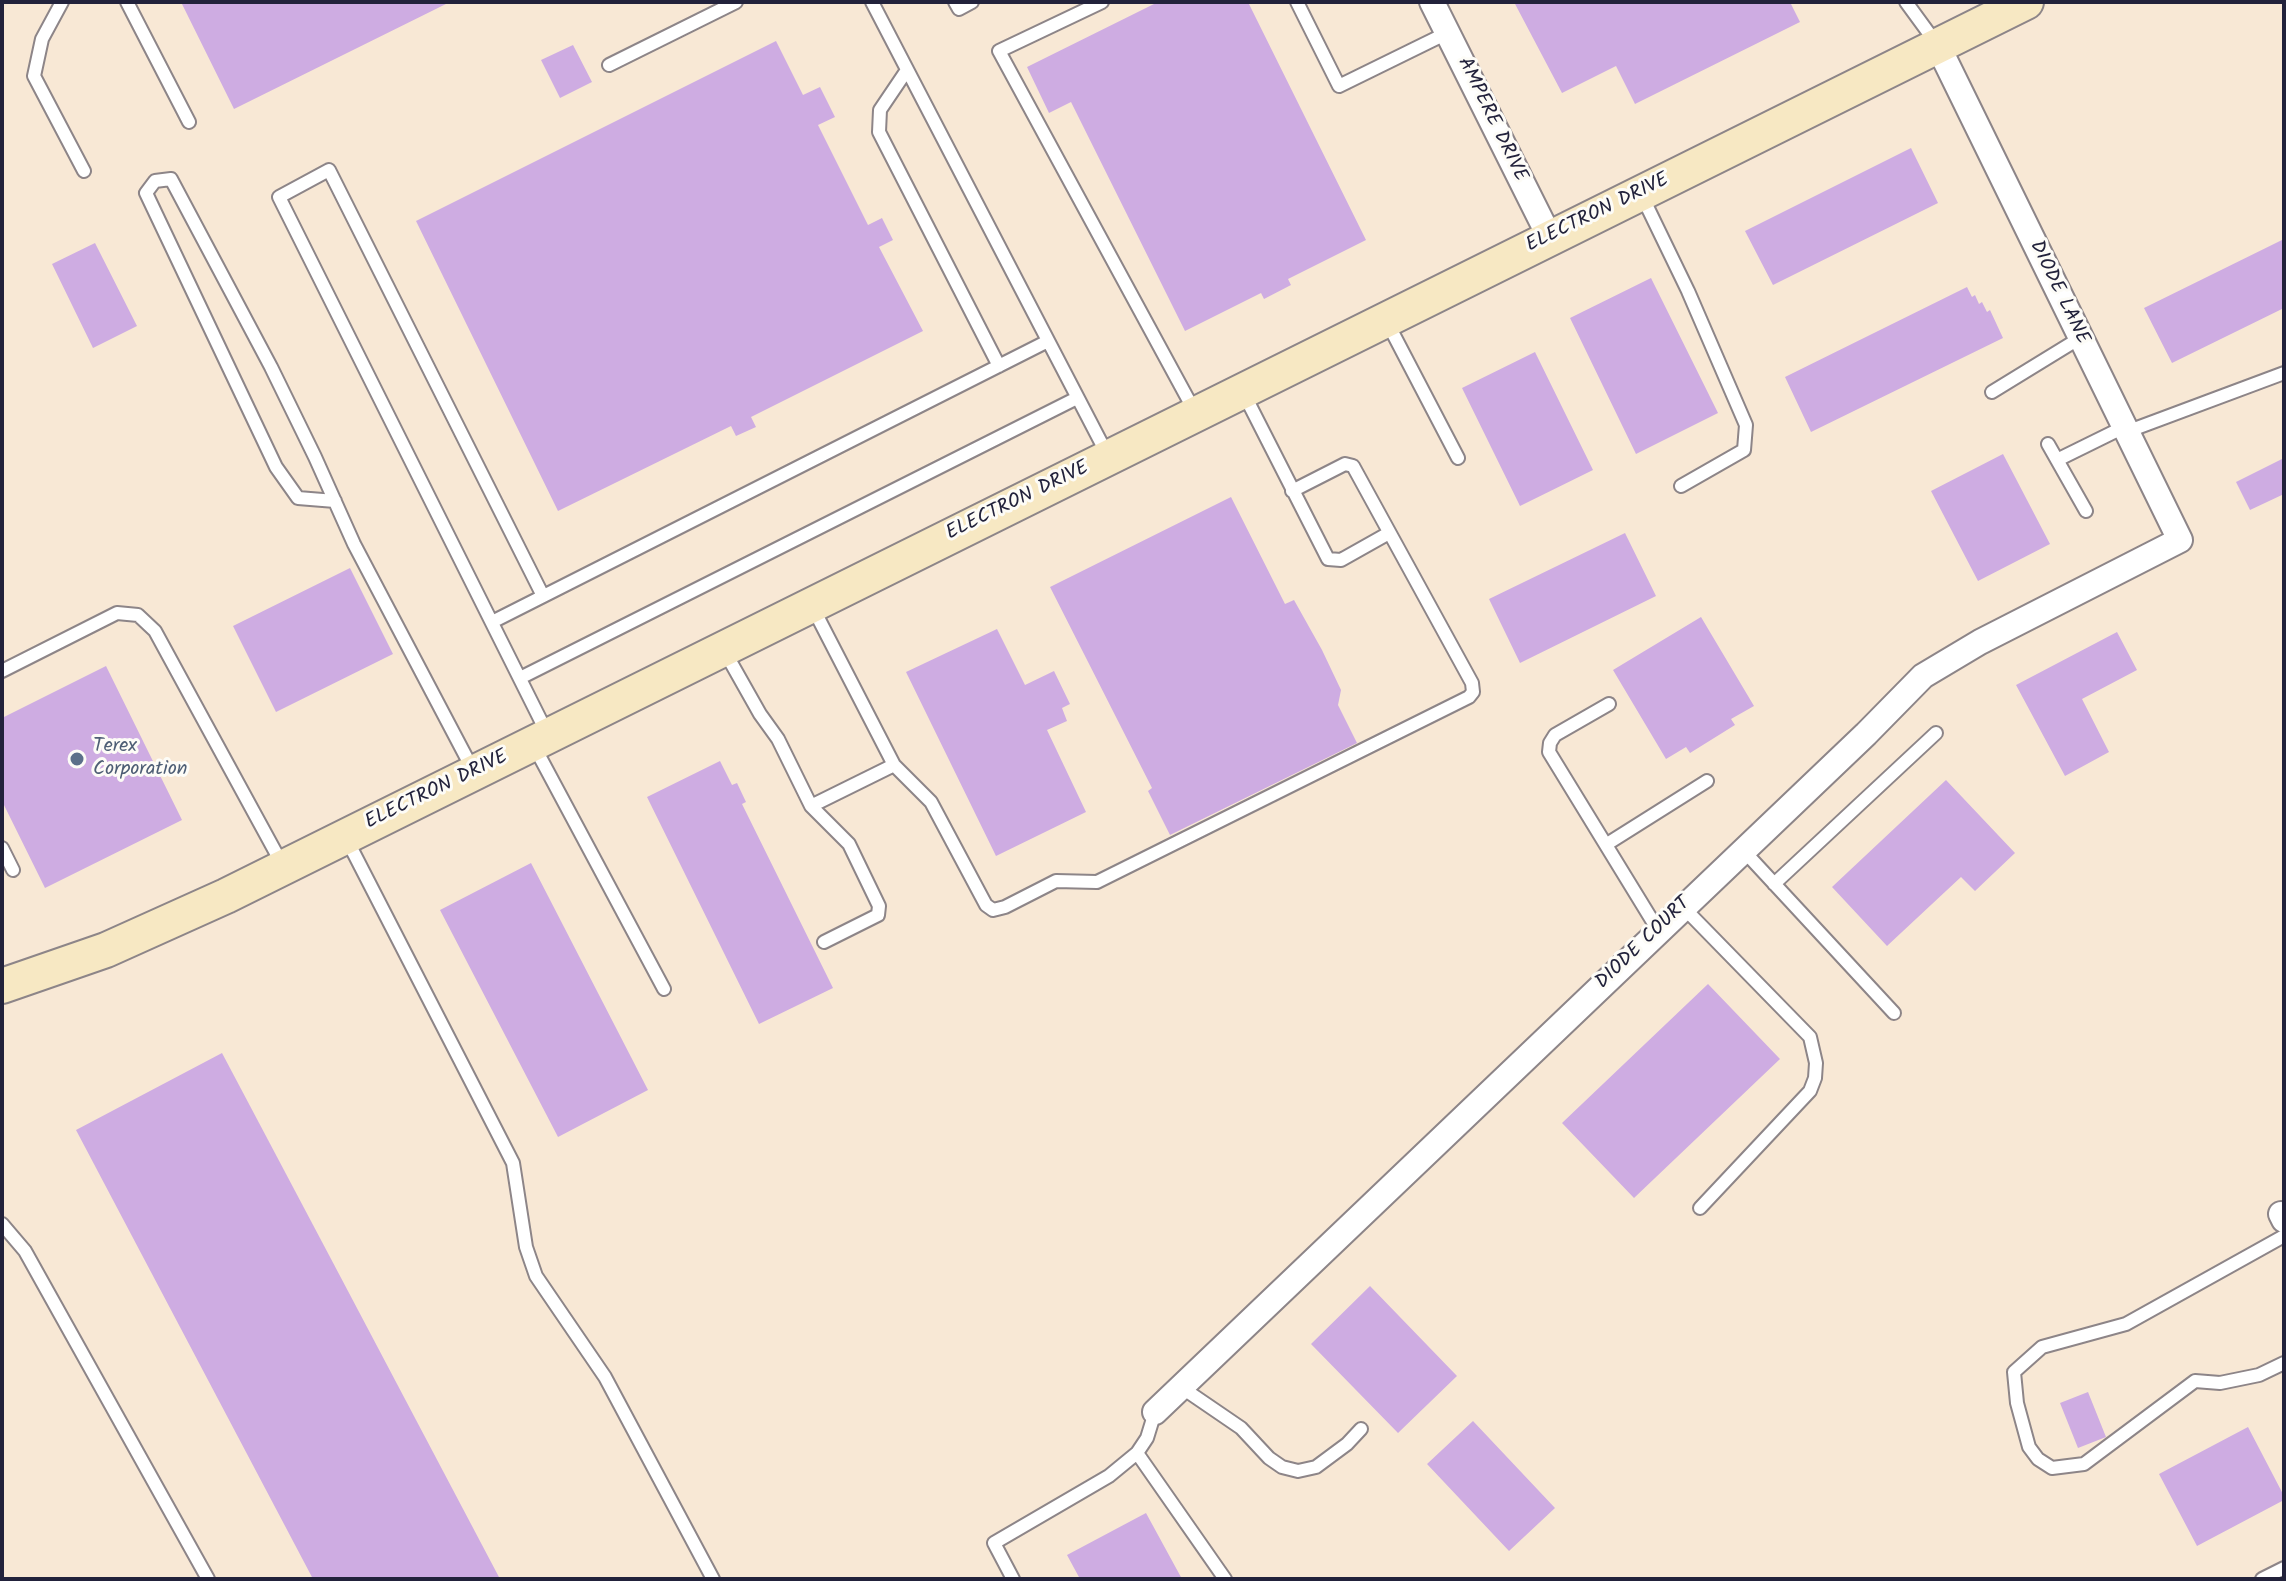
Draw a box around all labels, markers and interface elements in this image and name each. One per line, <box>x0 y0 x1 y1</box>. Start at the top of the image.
street label: AMPERE DRIVE <box>1451 54 1531 186</box>
street label: ELECTRON DRIVE <box>1523 169 1673 259</box>
street label: DIODE LANE <box>2023 237 2093 349</box>
street label: ELECTRON DRIVE <box>943 457 1093 547</box>
place label: Terex Corporation <box>93 736 187 783</box>
street label: ELECTRON DRIVE <box>362 746 512 836</box>
marker: Terex Corporation <box>68 750 86 768</box>
street label: DIODE COURT <box>1592 893 1696 995</box>

